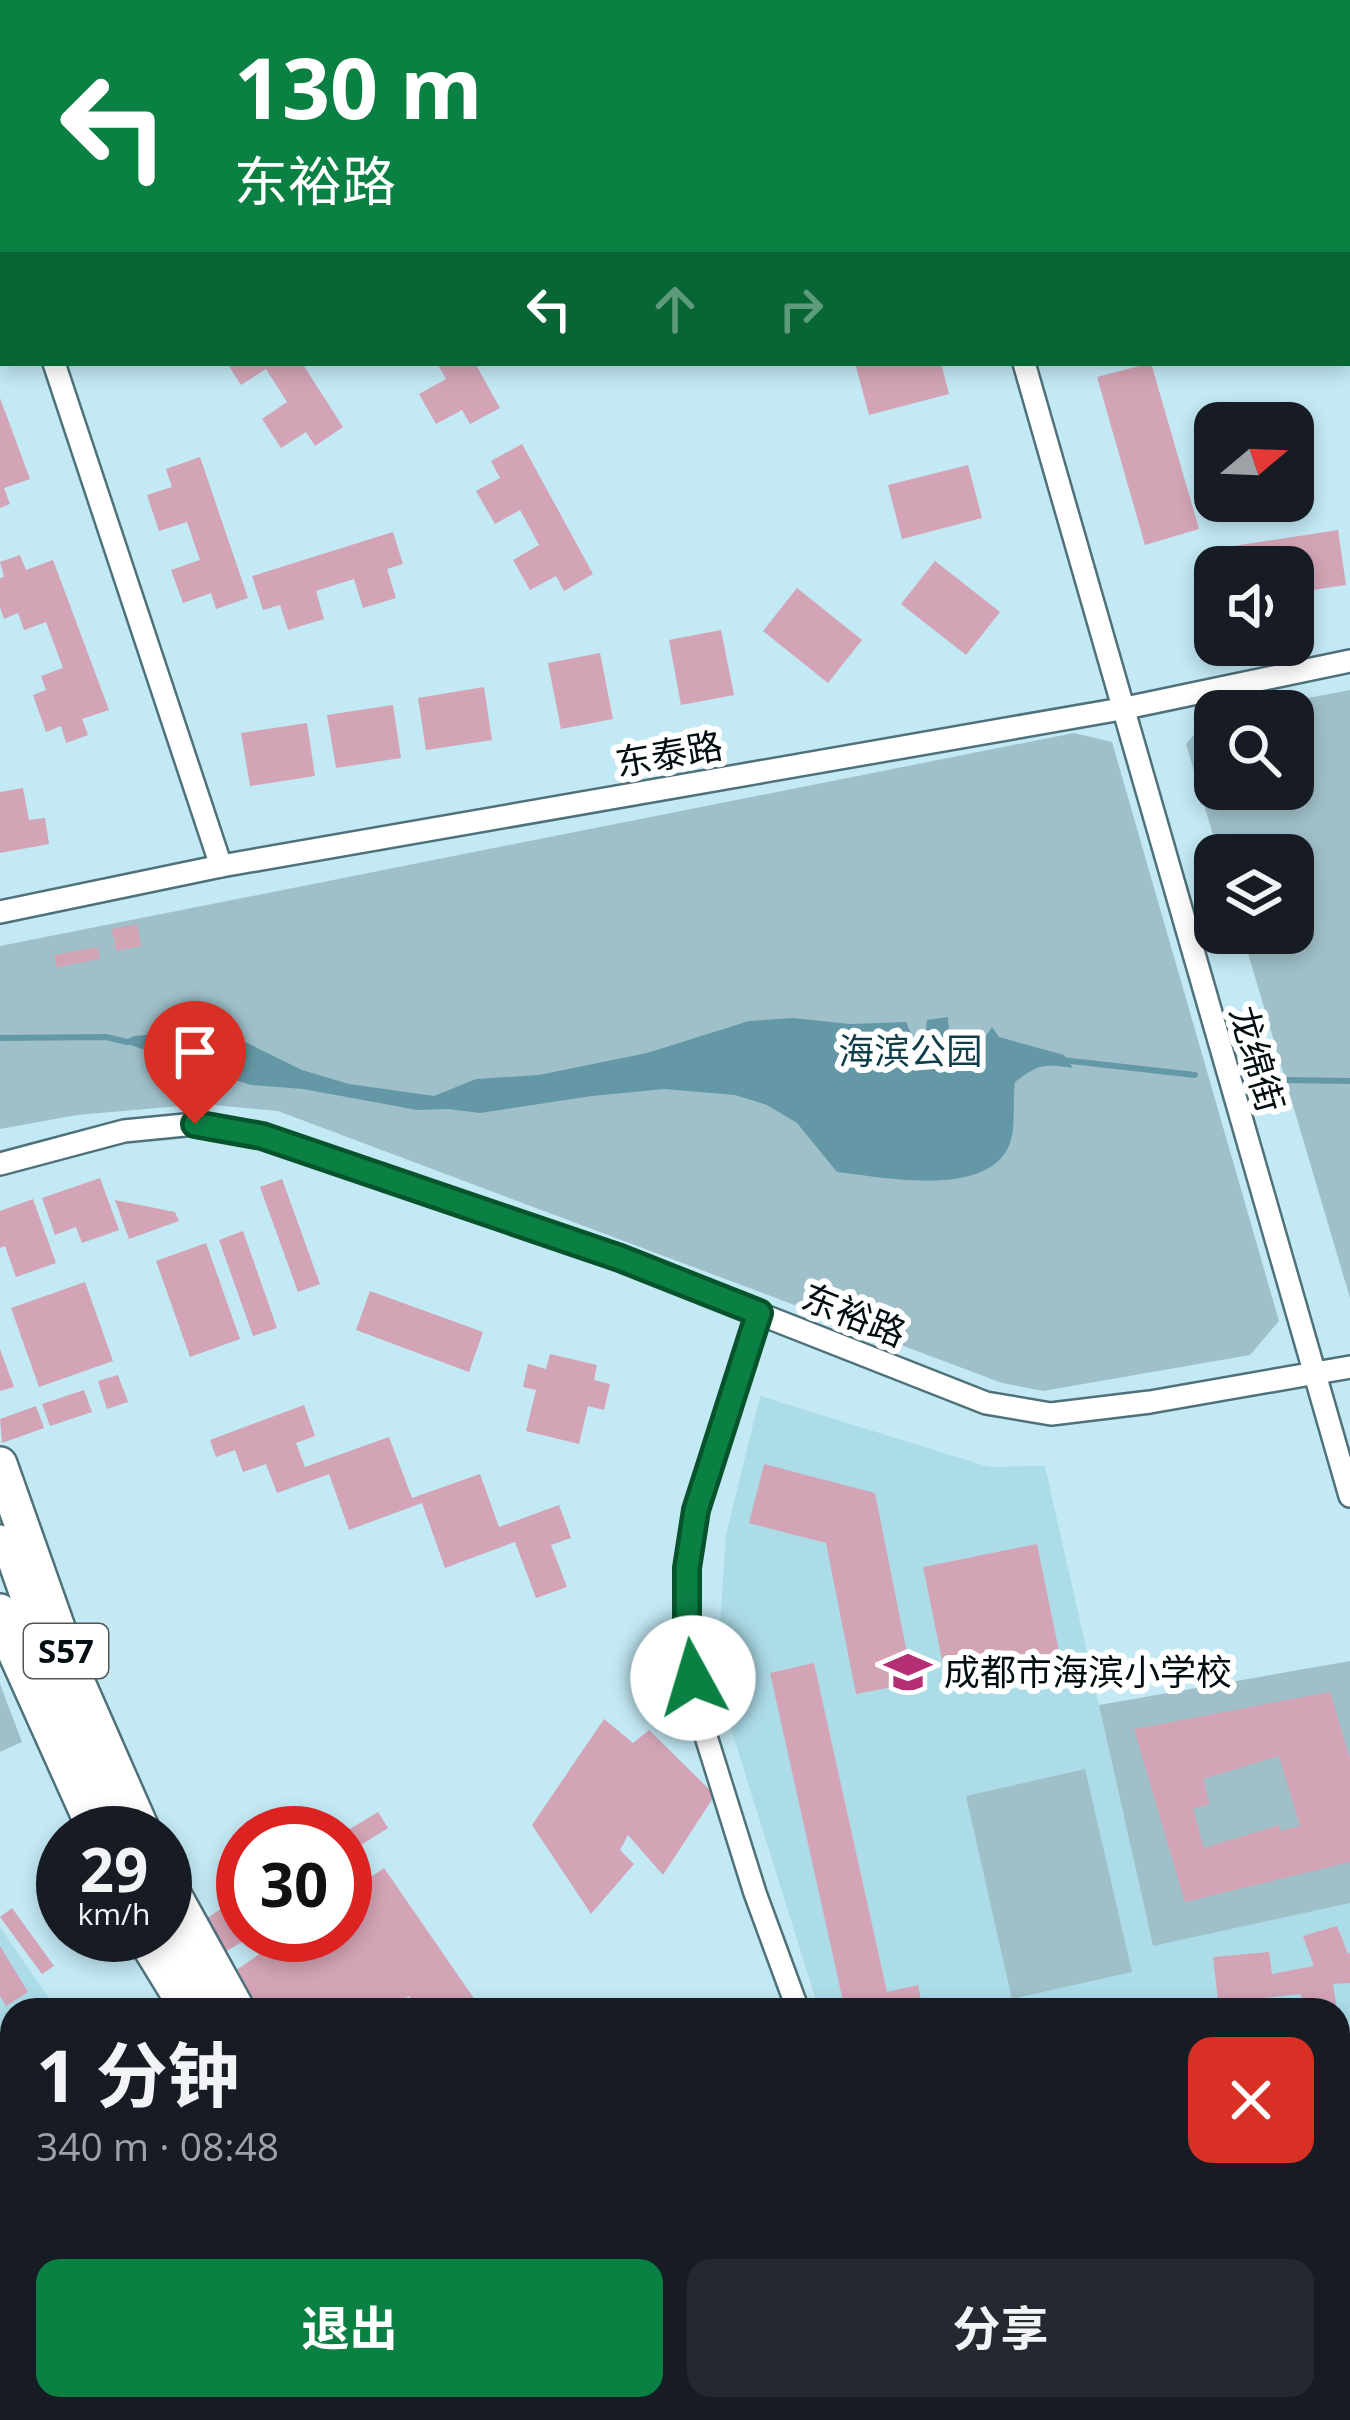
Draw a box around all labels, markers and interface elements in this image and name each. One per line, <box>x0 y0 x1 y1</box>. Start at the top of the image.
text: 130 m <box>234 29 482 144</box>
icon: left <box>36 48 192 204</box>
text: 东裕路 <box>234 143 396 217</box>
icon: left <box>516 276 582 342</box>
icon: ahead <box>642 276 708 342</box>
icon: right <box>768 276 834 342</box>
north arrow <box>1194 402 1314 522</box>
map controls <box>1194 402 1314 954</box>
button: sound <box>1194 546 1314 666</box>
button: search <box>1194 690 1314 810</box>
street label: 东泰路 <box>611 720 726 787</box>
button: layers <box>1194 834 1314 954</box>
street label: 龙绵街 <box>1219 1000 1296 1118</box>
pin <box>144 1001 246 1124</box>
icon: arrive <box>162 1019 228 1085</box>
park label: 海滨公园 <box>838 1026 982 1075</box>
street label: 东裕路 <box>795 1272 913 1357</box>
position arrow <box>630 1615 756 1741</box>
road number: S57 <box>24 1624 108 1678</box>
school or university icon: 成都市海滨小学校 <box>883 1647 933 1697</box>
place label: 成都市海滨小学校 <box>944 1647 1232 1696</box>
speed limit sign: 30 <box>216 1806 372 1962</box>
text: 29 <box>80 1828 148 1910</box>
text: km/h <box>78 1893 150 1934</box>
text: 1 分钟 <box>36 2025 240 2123</box>
button: close <box>1188 2037 1314 2163</box>
text: 340 m · 08:48 <box>36 2119 279 2172</box>
button: 退出 <box>36 2259 663 2397</box>
button: 分享 <box>687 2259 1314 2397</box>

